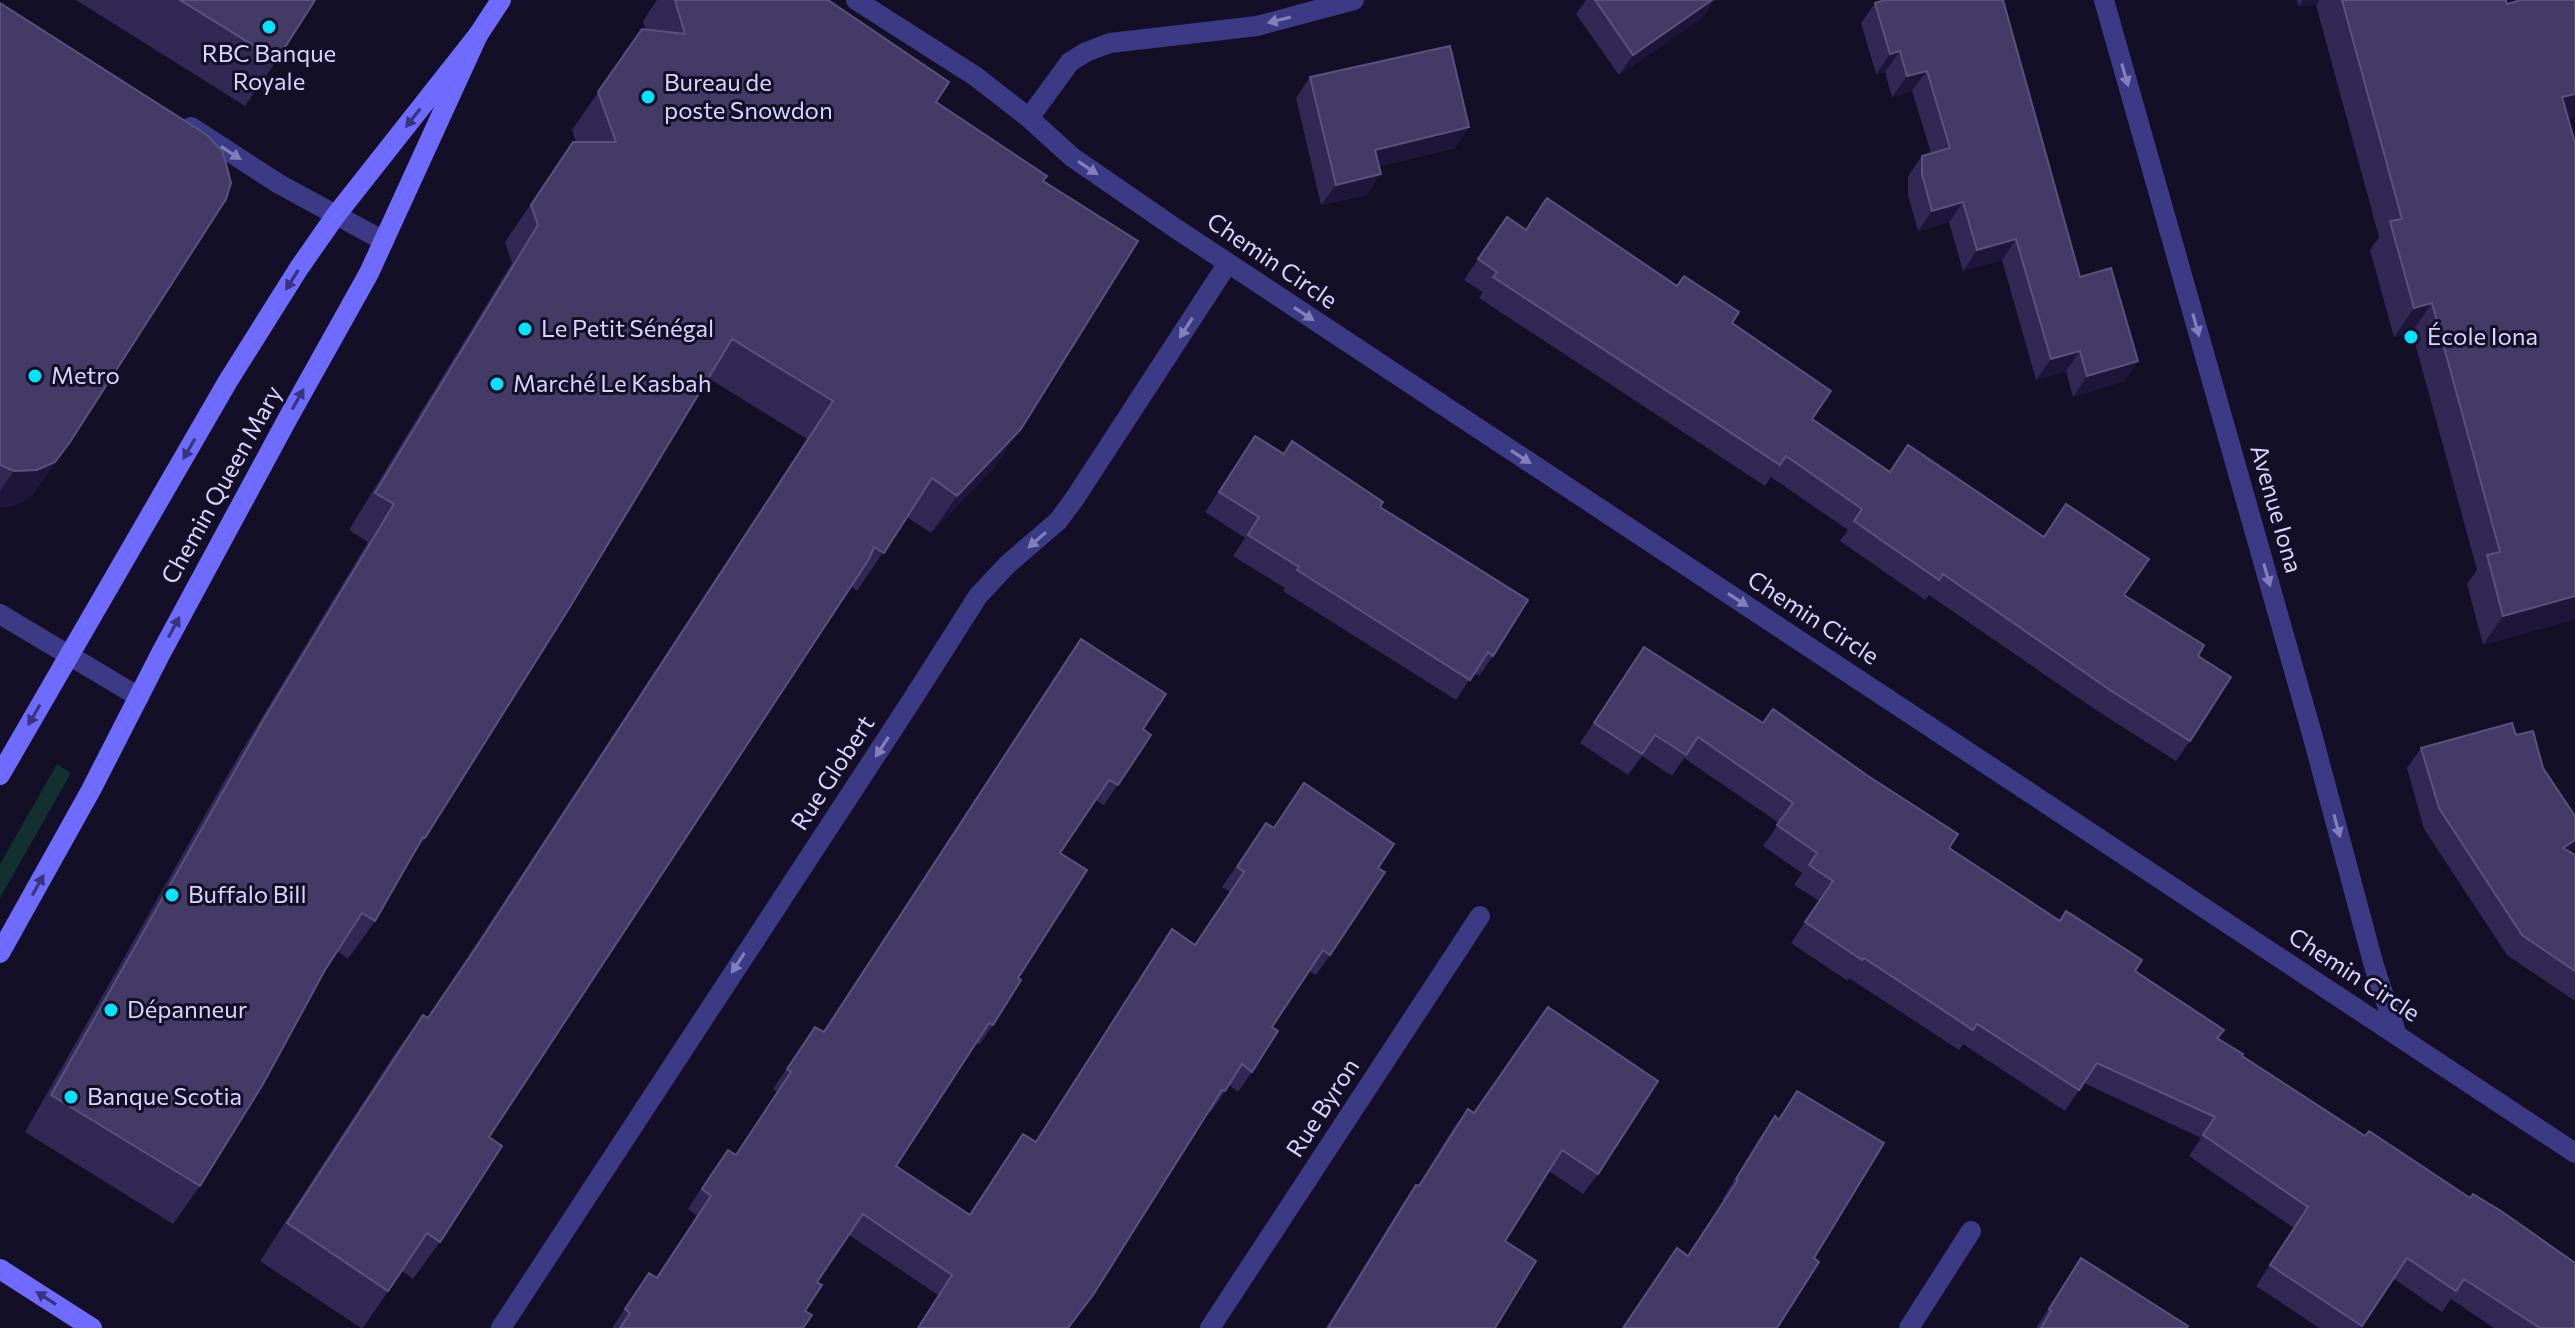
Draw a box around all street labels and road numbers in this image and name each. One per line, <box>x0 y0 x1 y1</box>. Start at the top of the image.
street label: Chemin Circle <box>1202 206 1343 314</box>
street label: Chemin Queen Mary <box>154 380 287 589</box>
street label: Avenue Iona <box>2245 441 2310 576</box>
street label: Chemin Circle <box>1743 564 1885 670</box>
street label: Rue Globert <box>784 709 880 835</box>
street label: Chemin Circle <box>2284 921 2426 1027</box>
street label: Rue Byron <box>1279 1052 1364 1162</box>

